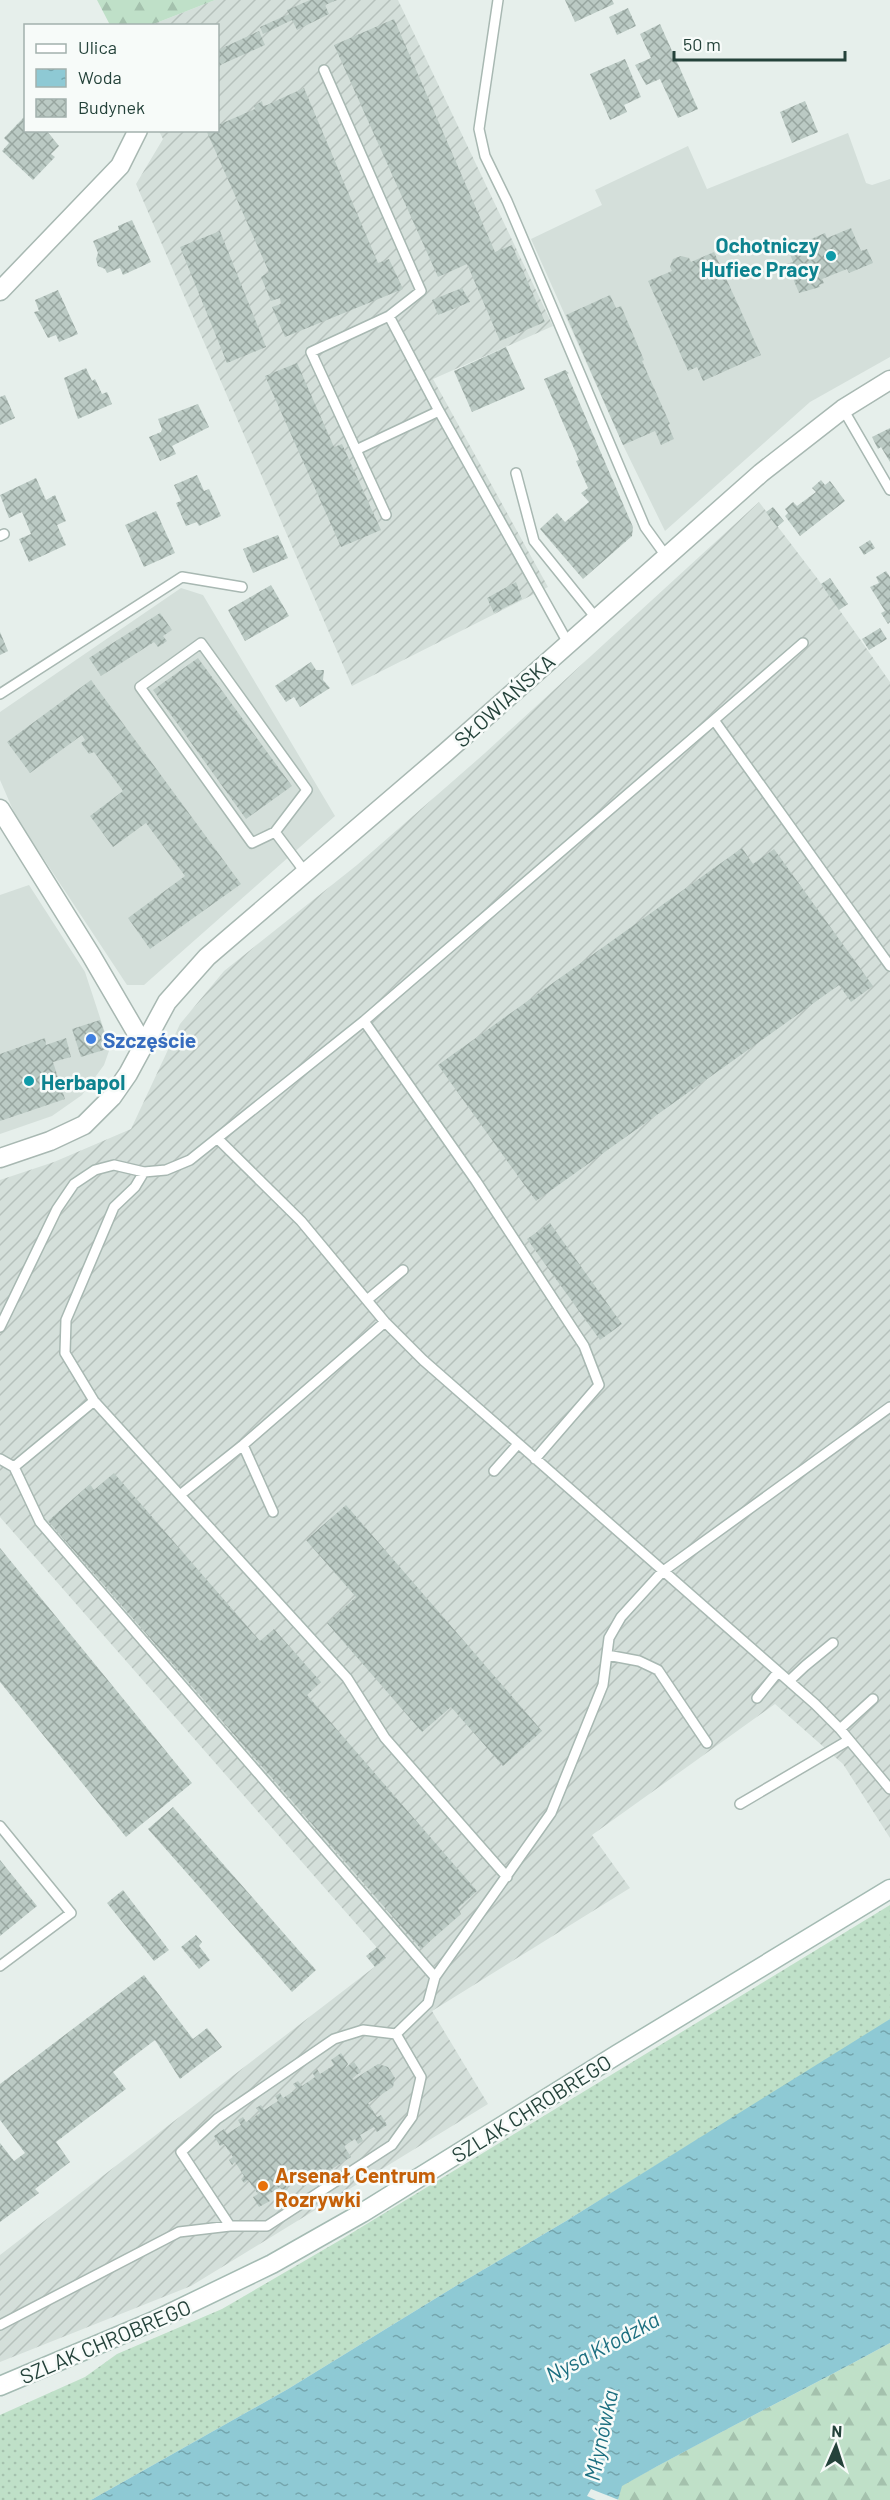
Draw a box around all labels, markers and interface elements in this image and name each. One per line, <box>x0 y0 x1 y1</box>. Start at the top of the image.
legend <box>24 24 219 132</box>
scale bar <box>674 24 845 62</box>
text: 50 m <box>683 33 721 55</box>
text: Ulica <box>78 36 117 58</box>
text: Woda <box>78 66 122 88</box>
text: Budynek <box>78 96 145 118</box>
place label: Ochotniczy Hufiec Pracy <box>701 232 819 281</box>
marker: Ochotniczy Hufiec Pracy <box>824 249 838 263</box>
street label: SŁOWIAŃSKA <box>448 648 560 752</box>
place label: Szczęście <box>103 1027 196 1052</box>
marker: Szczęście <box>84 1032 98 1046</box>
place label: Herbapol <box>41 1069 125 1094</box>
marker: Herbapol <box>22 1074 36 1088</box>
street label: SZLAK CHROBREGO <box>447 2049 615 2167</box>
place label: Arsenał Centrum Rozrywki <box>275 2162 436 2211</box>
marker: Arsenał Centrum Rozrywki <box>256 2179 270 2193</box>
street label: SZLAK CHROBREGO <box>16 2294 194 2388</box>
water label: Nysa Kłodzka <box>541 2305 663 2387</box>
water label: Młynówka <box>578 2387 622 2483</box>
north arrow <box>806 2416 866 2476</box>
text: N <box>831 2421 843 2440</box>

